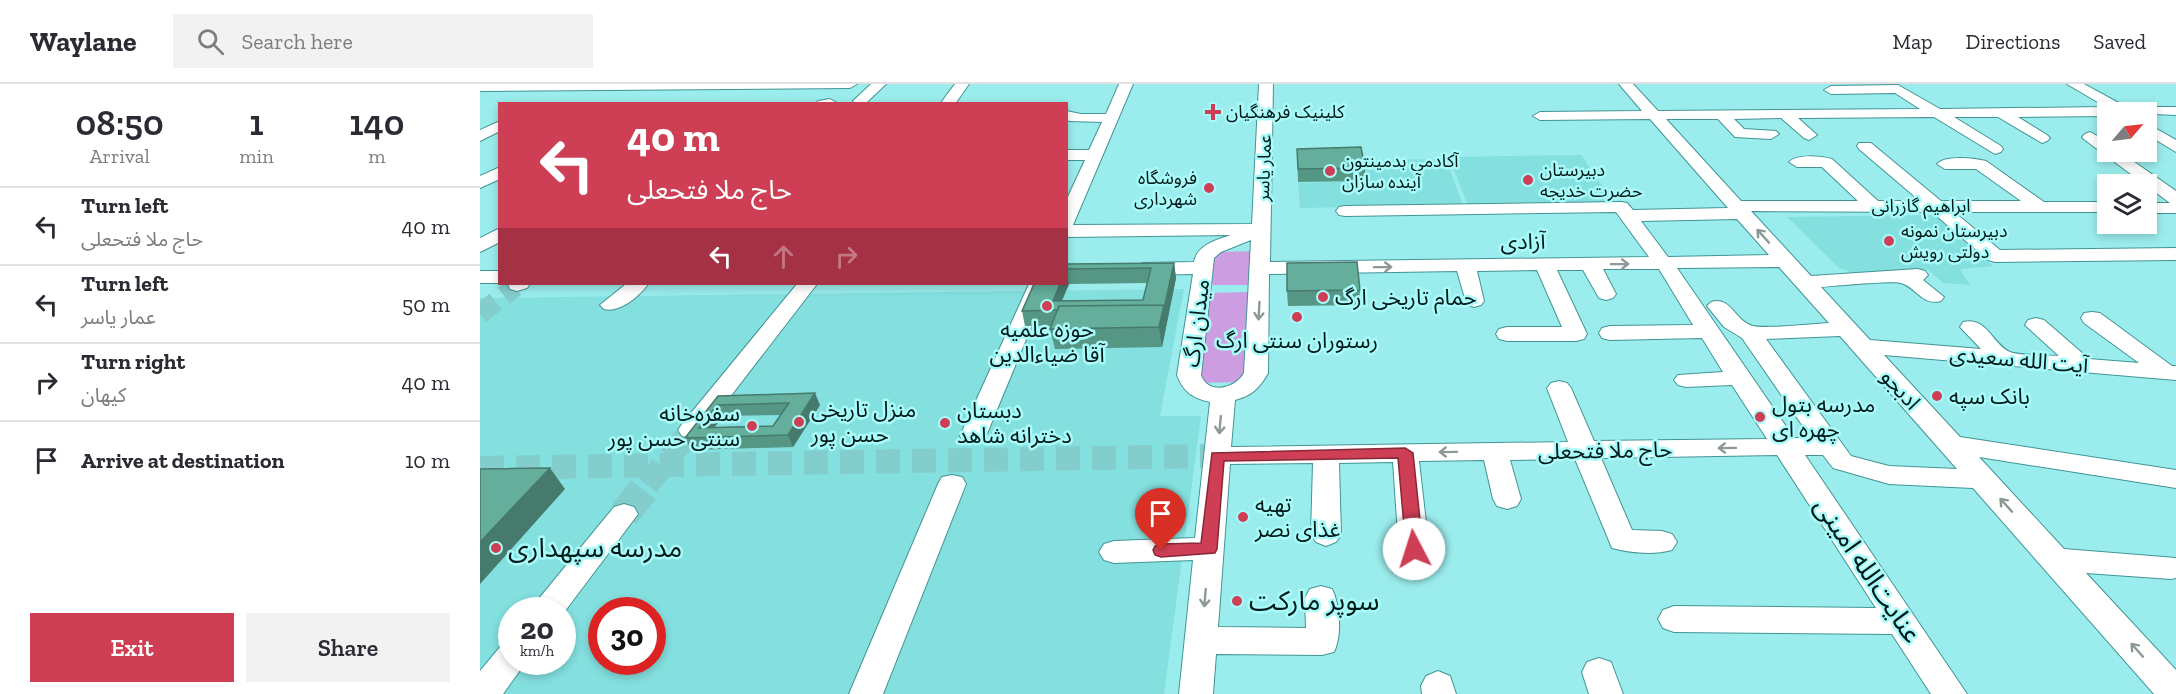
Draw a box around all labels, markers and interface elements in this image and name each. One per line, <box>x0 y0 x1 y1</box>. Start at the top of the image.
search box <box>173 14 593 68</box>
text: Waylane <box>30 25 137 58</box>
icon: search <box>194 25 227 58</box>
text: Search here <box>242 28 353 55</box>
text: Map <box>1893 29 1933 54</box>
text: Directions <box>1966 29 2060 54</box>
text: Saved <box>2093 29 2146 54</box>
text: 08:50 <box>76 101 164 144</box>
text: 1 <box>249 101 264 144</box>
text: 140 <box>349 101 404 144</box>
place label: کلینیک فرهنگیان <box>1226 101 1345 123</box>
north arrow <box>2097 102 2157 162</box>
map controls <box>2097 102 2157 234</box>
marker: کلینیک فرهنگیان <box>1204 103 1222 121</box>
text: 40 m <box>627 111 720 162</box>
icon: left <box>528 126 606 204</box>
street label: عمار یاسر <box>1252 134 1276 203</box>
text: Arrival <box>90 144 150 168</box>
text: min <box>239 144 274 168</box>
text: m <box>368 144 385 168</box>
place label: آکادمی بدمینتون آینده سازان <box>1342 150 1459 193</box>
place label: دبیرستان حضرت خدیجه <box>1540 159 1643 202</box>
marker: آکادمی بدمینتون آینده سازان <box>1323 164 1337 178</box>
place label: فروشگاه شهرداری <box>1134 167 1197 210</box>
marker: دبیرستان حضرت خدیجه <box>1521 173 1535 187</box>
text: حاج ملا فتحعلی <box>627 174 792 206</box>
button: layers <box>2097 174 2157 234</box>
marker: فروشگاه شهرداری <box>1202 181 1216 195</box>
text: Turn left <box>81 192 168 219</box>
street label: ابراهیم گازرانی <box>1871 195 1971 219</box>
icon: left <box>30 210 63 243</box>
text: 40 m <box>401 213 450 240</box>
place label: دبیرستان نمونه دولتی رویش <box>1901 220 2008 263</box>
text: حاج ملا فتحعلی <box>81 227 203 251</box>
street label: آزادی <box>1500 228 1547 255</box>
one-way arrow <box>1756 229 1770 244</box>
marker: دبیرستان نمونه دولتی رویش <box>1882 234 1896 248</box>
icon: left <box>704 240 737 273</box>
icon: ahead <box>767 240 800 273</box>
icon: right <box>830 240 863 273</box>
one-way arrow <box>1609 258 1629 270</box>
one-way arrow <box>1372 261 1392 272</box>
text: Turn left <box>81 270 168 297</box>
street label: میدان ارگ <box>1178 278 1215 369</box>
place label: حمام تاریخی ارگ <box>1335 284 1477 314</box>
icon: left <box>30 288 63 321</box>
marker: حمام تاریخی ارگ <box>1316 290 1330 304</box>
text: 50 m <box>402 291 450 318</box>
marker: حوزه علمیه آقا ضیاءالدین <box>1040 299 1054 313</box>
one-way arrow <box>1253 301 1264 321</box>
text: عمار یاسر <box>81 305 156 329</box>
marker: رستوران سنتی ارگ <box>1290 310 1304 324</box>
place label: حوزه علمیه آقا ضیاءالدین <box>989 316 1106 368</box>
place label: رستوران سنتی ارگ <box>1216 327 1378 354</box>
street label: آیت الله سعیدی <box>1948 340 2091 379</box>
text: Turn right <box>81 348 185 375</box>
street label: ادبجو <box>1875 363 1926 415</box>
icon: right <box>30 366 63 399</box>
text: 40 m <box>401 369 450 396</box>
text: کیهان <box>81 383 126 407</box>
place label: بانک سپه <box>1949 383 2030 411</box>
marker: بانک سپه <box>1930 389 1944 403</box>
place label: مدرسه بتول چهره ای <box>1772 391 1875 444</box>
place label: منزل تاریخی حسن پور <box>810 396 916 449</box>
place label: دبستان دخترانه شاهد <box>957 397 1072 449</box>
place label: سفره‌خانه سنتی حسن پور <box>607 400 740 453</box>
marker: مدرسه بتول چهره ای <box>1753 410 1767 424</box>
marker: منزل تاریخی حسن پور <box>792 415 806 429</box>
one-way arrow <box>1214 415 1225 435</box>
marker: دبستان دخترانه شاهد <box>938 416 952 430</box>
marker: سفره‌خانه سنتی حسن پور <box>745 419 759 433</box>
street label: حاج ملا فتحعلی <box>1538 436 1673 468</box>
one-way arrow <box>1717 442 1737 453</box>
icon: arrive <box>30 444 63 477</box>
text: Arrive at destination <box>81 447 284 474</box>
text: 10 m <box>405 447 450 474</box>
one-way arrow <box>1438 447 1458 458</box>
pin <box>1135 488 1186 550</box>
place label: تهیه غذای نصر <box>1254 491 1340 543</box>
street label: عنایت‌الله امینی <box>1808 491 1928 649</box>
icon: arrive <box>1144 497 1177 530</box>
one-way arrow <box>1999 498 2013 513</box>
marker: تهیه غذای نصر <box>1236 510 1250 524</box>
position arrow <box>1382 517 1446 581</box>
place label: مدرسه سپهداری <box>508 532 682 565</box>
marker: مدرسه سپهداری <box>489 541 503 555</box>
place label: سوپر مارکت <box>1249 585 1379 618</box>
one-way arrow <box>1199 588 1210 608</box>
marker: سوپر مارکت <box>1230 594 1244 608</box>
speed limit sign: 30 <box>588 597 666 675</box>
text: 20 <box>520 611 554 647</box>
button: Exit <box>30 613 234 682</box>
button: Share <box>246 613 450 682</box>
text: km/h <box>520 642 554 660</box>
one-way arrow <box>2130 643 2144 658</box>

